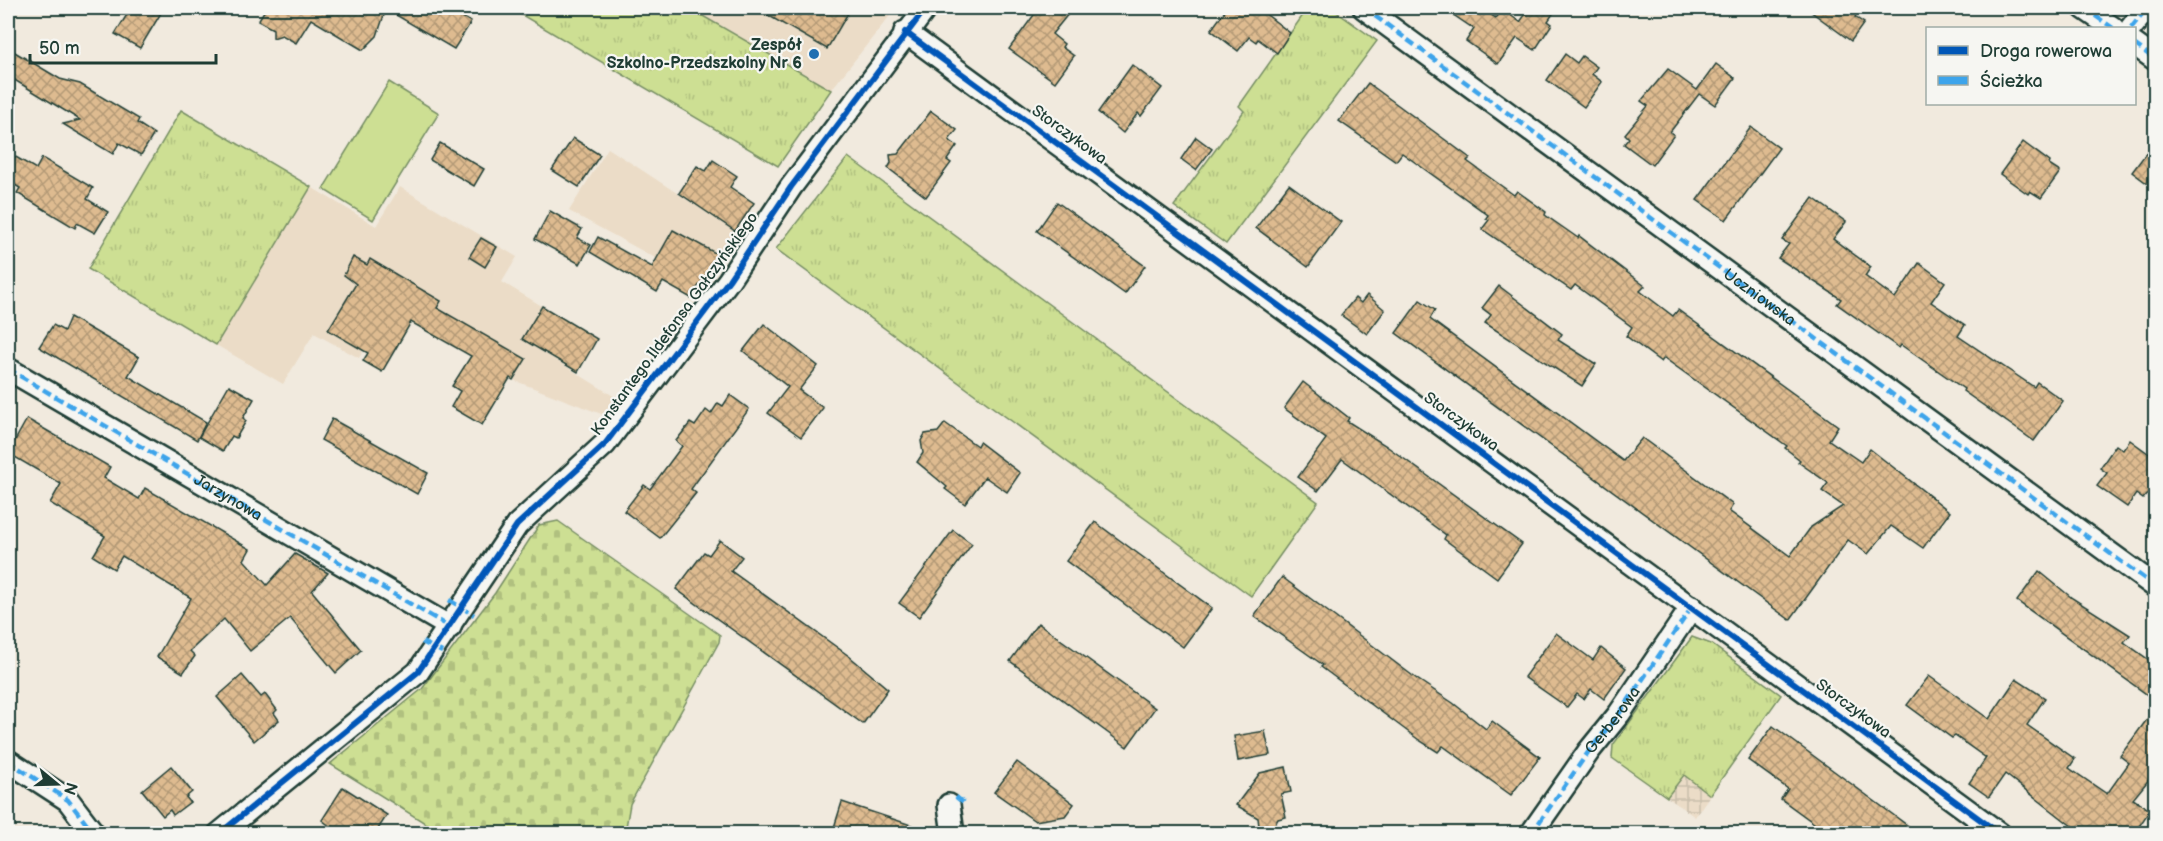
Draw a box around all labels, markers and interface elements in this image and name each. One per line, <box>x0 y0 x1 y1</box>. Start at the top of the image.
scale bar <box>30 27 216 65</box>
legend <box>1926 27 2136 105</box>
place label: Zespół Szkolno-Przedszkolny Nr 6 <box>607 36 802 73</box>
text: 50 m <box>39 38 80 59</box>
text: Droga rowerowa <box>1980 41 2112 62</box>
marker: Zespół Szkolno-Przedszkolny Nr 6 <box>807 47 821 61</box>
text: Ścieżka <box>1980 69 2043 92</box>
street label: Storczykowa <box>1028 101 1110 169</box>
street label: Konstantego Ildefonsa Gałczyńskiego <box>588 209 762 439</box>
street label: Uczniowska <box>1720 264 1799 330</box>
street label: Storczykowa <box>1420 388 1502 456</box>
street label: Jarzynowa <box>191 470 266 525</box>
street label: Storczykowa <box>1812 675 1894 743</box>
street label: Gerberowa <box>1581 683 1644 758</box>
north arrow <box>27 754 87 814</box>
text: N <box>59 780 81 797</box>

